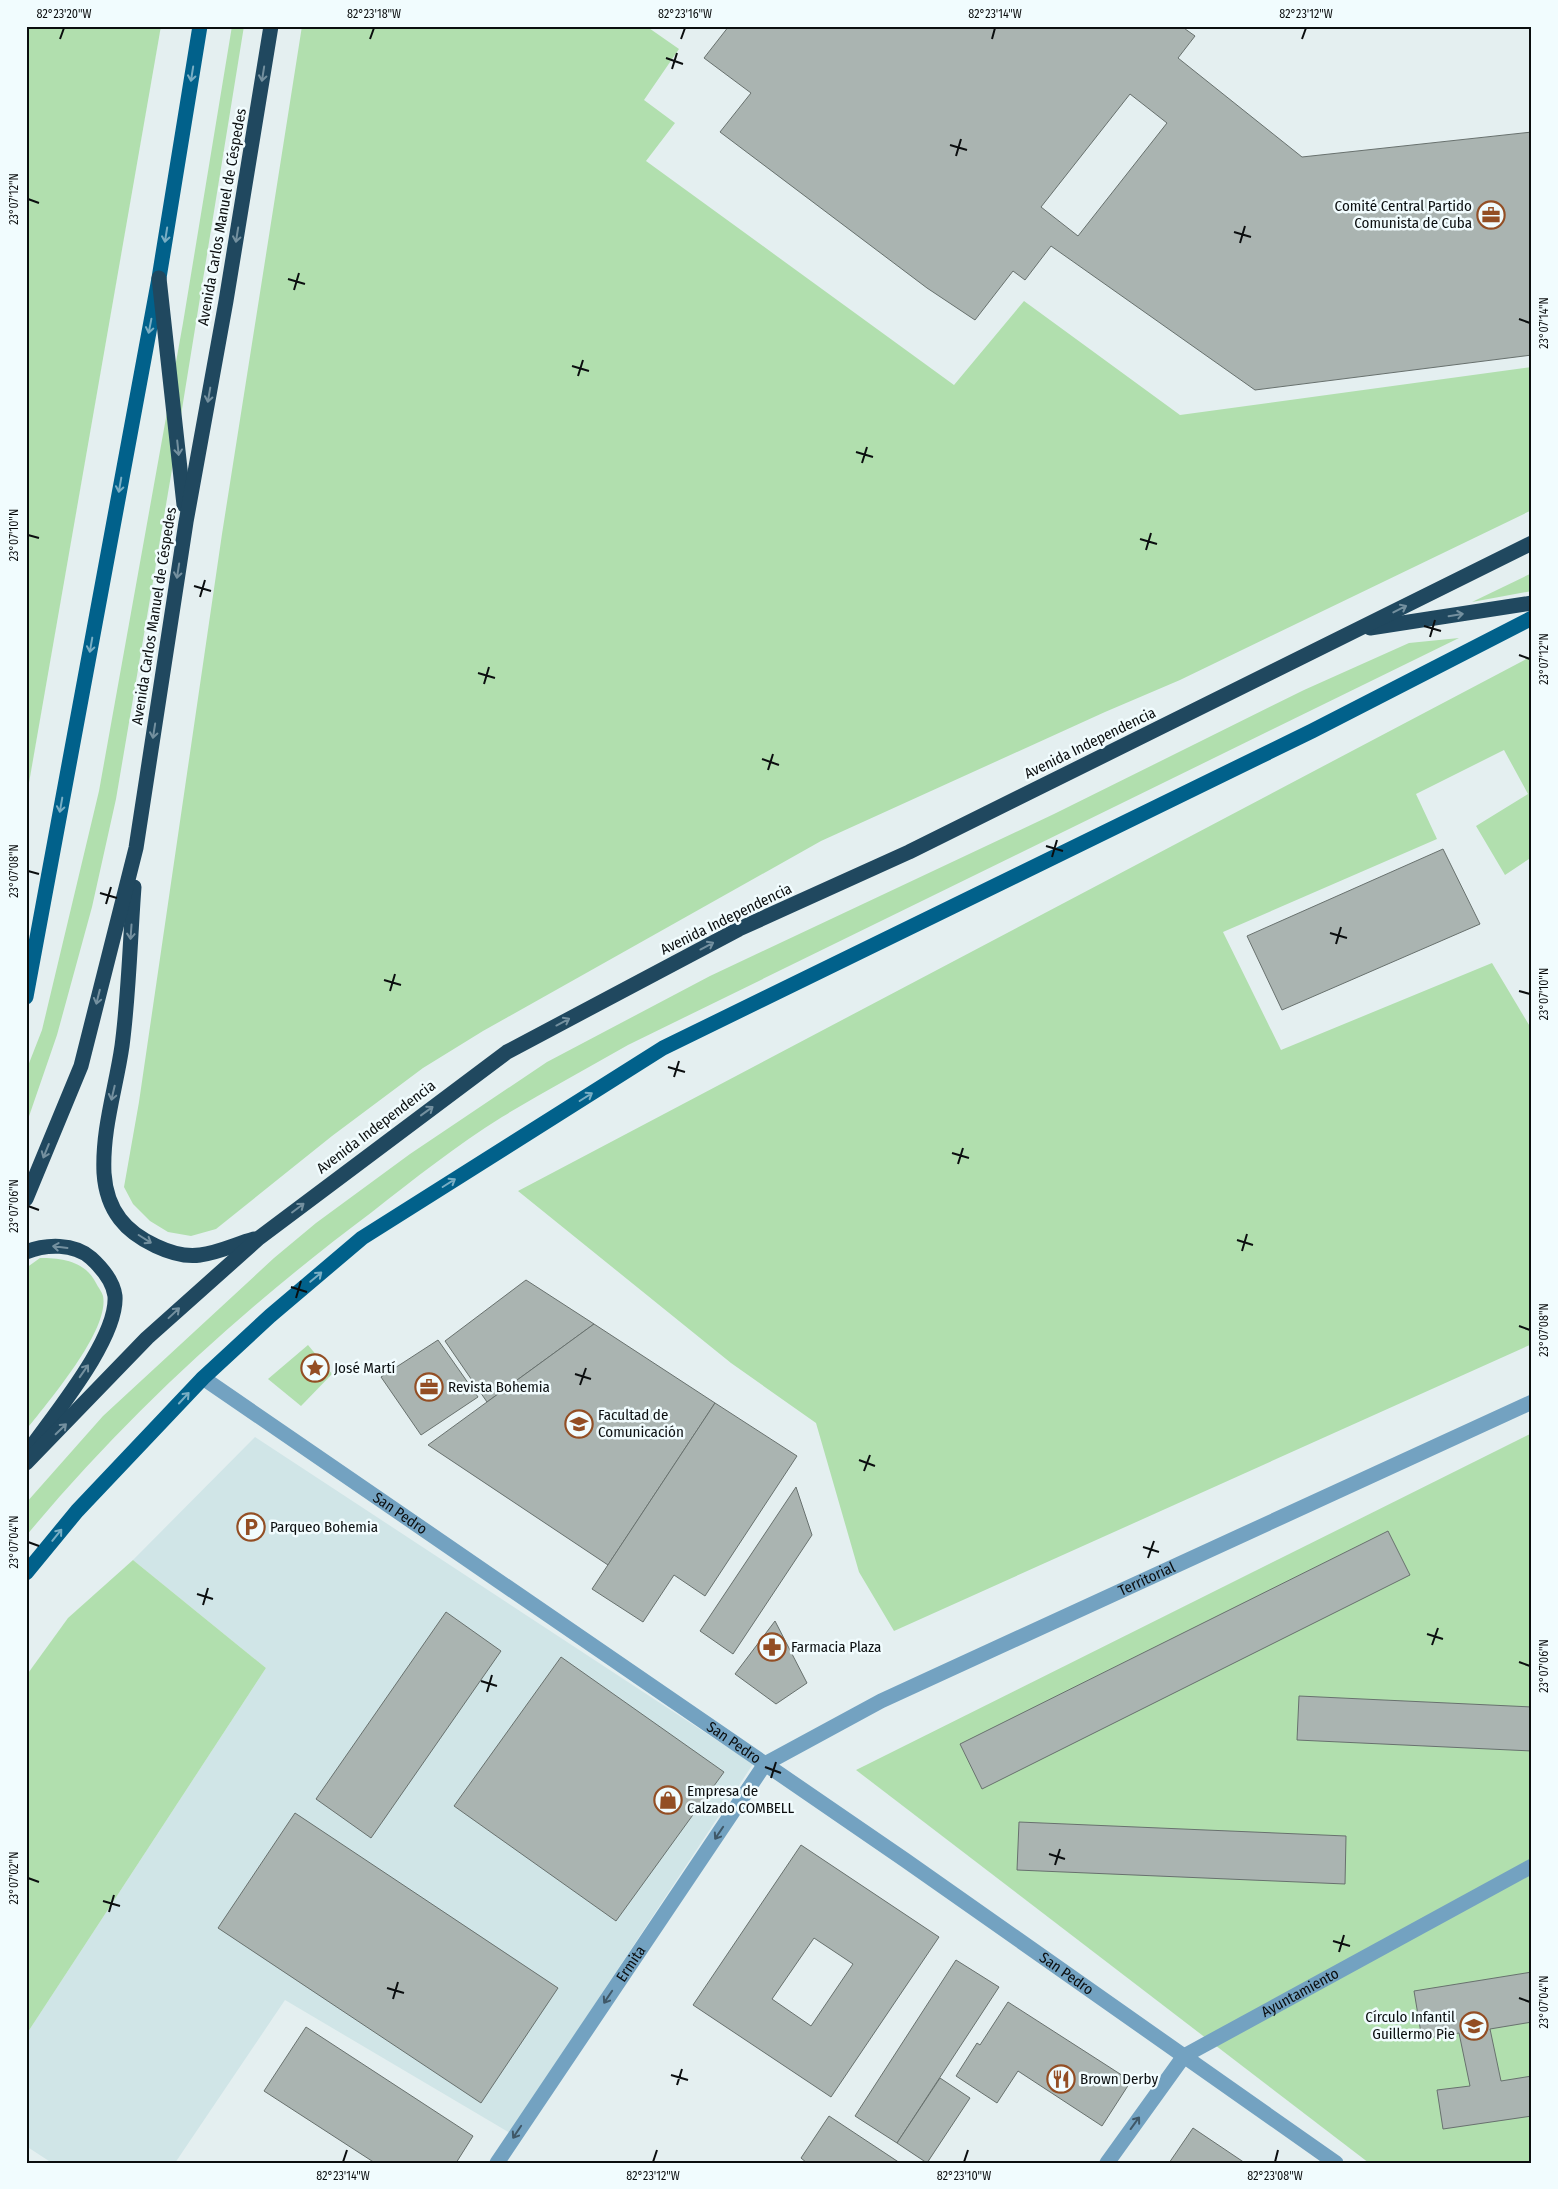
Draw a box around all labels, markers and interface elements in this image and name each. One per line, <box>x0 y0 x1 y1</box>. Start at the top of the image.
text: 82°23'20"W <box>37 7 91 21</box>
text: 82°23'18"W <box>347 7 401 21</box>
text: 82°23'16"W <box>658 7 712 21</box>
text: 82°23'14"W <box>968 7 1022 21</box>
text: 82°23'12"W <box>1279 7 1333 21</box>
one-way arrow <box>186 66 196 82</box>
one-way arrow <box>258 66 268 82</box>
street label: Avenida Carlos Manuel de Céspedes <box>194 107 250 327</box>
text: 23°07'12"N <box>7 173 21 225</box>
place label: Comité Central Partido Comunista de Cuba <box>1335 197 1472 232</box>
office icon: Comité Central Partido Comunista de Cuba <box>1476 200 1506 230</box>
one-way arrow <box>161 226 171 242</box>
one-way arrow <box>231 226 241 242</box>
text: 23°07'14"N <box>1537 297 1551 349</box>
one-way arrow <box>145 317 154 333</box>
one-way arrow <box>203 386 213 402</box>
one-way arrow <box>173 440 183 456</box>
one-way arrow <box>114 477 124 493</box>
street label: Avenida Carlos Manuel de Céspedes <box>128 506 180 726</box>
text: 23°07'10"N <box>7 509 21 561</box>
one-way arrow <box>173 562 183 578</box>
one-way arrow <box>1392 604 1407 613</box>
one-way arrow <box>1448 610 1464 620</box>
text: 23°07'12"N <box>1537 633 1551 685</box>
one-way arrow <box>85 637 95 653</box>
street label: Avenida Independencia <box>1021 703 1159 783</box>
one-way arrow <box>149 723 159 739</box>
one-way arrow <box>56 797 66 813</box>
text: 23°07'08"N <box>7 844 21 898</box>
street label: Avenida Independencia <box>657 879 795 959</box>
one-way arrow <box>126 923 135 939</box>
one-way arrow <box>699 941 714 951</box>
text: 23°07'10"N <box>1537 968 1551 1020</box>
one-way arrow <box>93 989 103 1005</box>
one-way arrow <box>555 1017 570 1026</box>
street label: Avenida Independencia <box>313 1076 439 1178</box>
one-way arrow <box>108 1085 117 1101</box>
one-way arrow <box>579 1091 593 1101</box>
one-way arrow <box>420 1105 433 1116</box>
one-way arrow <box>41 1143 51 1158</box>
one-way arrow <box>441 1178 455 1188</box>
text: 23°07'06"N <box>7 1179 21 1233</box>
one-way arrow <box>291 1203 304 1214</box>
one-way arrow <box>138 1234 152 1245</box>
one-way arrow <box>52 1242 68 1252</box>
one-way arrow <box>310 1271 323 1282</box>
text: 23°07'08"N <box>1537 1303 1551 1357</box>
one-way arrow <box>168 1307 181 1319</box>
place icon: José Martí <box>300 1353 330 1383</box>
place label: José Martí <box>334 1359 395 1377</box>
one-way arrow <box>79 1364 89 1378</box>
office icon: Revista Bohemia <box>414 1372 444 1402</box>
place label: Revista Bohemia <box>448 1378 550 1396</box>
one-way arrow <box>178 1392 190 1405</box>
place label: Facultad de Comunicación <box>598 1406 684 1441</box>
school or university icon: Facultad de Comunicación <box>564 1409 594 1439</box>
one-way arrow <box>55 1423 67 1435</box>
street label: San Pedro <box>369 1488 431 1538</box>
parking icon: Parqueo Bohemia <box>236 1512 266 1542</box>
text: 23°07'04"N <box>7 1516 21 1568</box>
place label: Parqueo Bohemia <box>270 1518 378 1536</box>
one-way arrow <box>52 1529 63 1542</box>
street label: Territorial <box>1115 1558 1178 1600</box>
pharmacy icon: Farmacia Plaza <box>757 1632 787 1662</box>
place label: Farmacia Plaza <box>791 1638 881 1656</box>
text: 23°07'06"N <box>1537 1639 1551 1693</box>
street label: San Pedro <box>703 1718 765 1768</box>
place label: Empresa de Calzado COMBELL <box>687 1782 795 1817</box>
shop icon: Empresa de Calzado COMBELL <box>653 1785 683 1815</box>
one-way arrow <box>713 1826 723 1840</box>
text: 23°07'02"N <box>7 1852 21 1904</box>
street label: Ermita <box>612 1942 649 1985</box>
street label: San Pedro <box>1036 1948 1097 1999</box>
street label: Ayuntamiento <box>1258 1964 1342 2021</box>
text: 23°07'04"N <box>1537 1976 1551 2028</box>
one-way arrow <box>603 1990 613 2004</box>
place label: Círculo Infantil Guillermo Pie <box>1365 2008 1455 2043</box>
school or university icon: Círculo Infantil Guillermo Pie <box>1459 2011 1489 2041</box>
restaurant icon: Brown Derby <box>1046 2064 1076 2094</box>
place label: Brown Derby <box>1080 2070 1158 2088</box>
one-way arrow <box>1130 2116 1140 2130</box>
one-way arrow <box>512 2125 523 2139</box>
text: 82°23'14"W <box>316 2169 370 2183</box>
text: 82°23'12"W <box>626 2169 680 2183</box>
text: 82°23'10"W <box>937 2169 991 2183</box>
text: 82°23'08"W <box>1247 2169 1303 2183</box>

